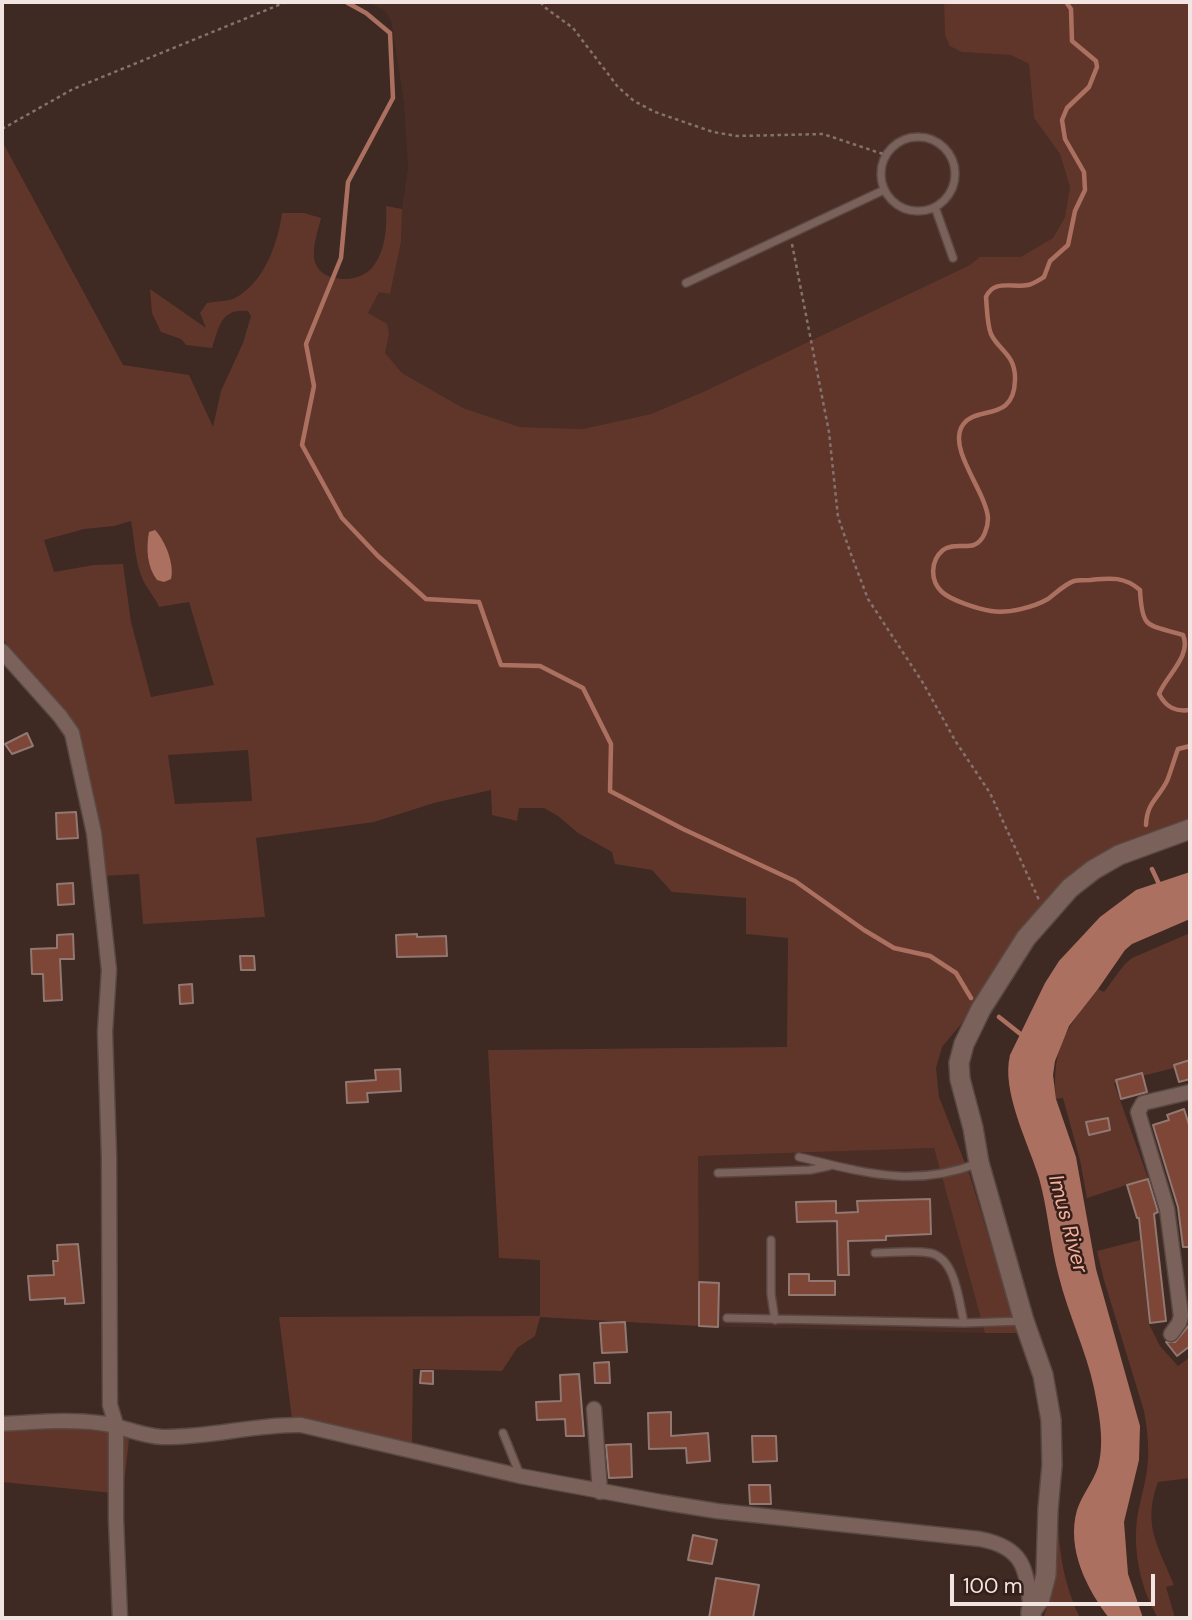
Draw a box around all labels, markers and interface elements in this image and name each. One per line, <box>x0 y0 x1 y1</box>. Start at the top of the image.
water label: Imus River <box>1042 1172 1092 1276</box>
scale bar <box>954 1560 1159 1604</box>
text: 100 m <box>963 1572 1023 1600</box>

